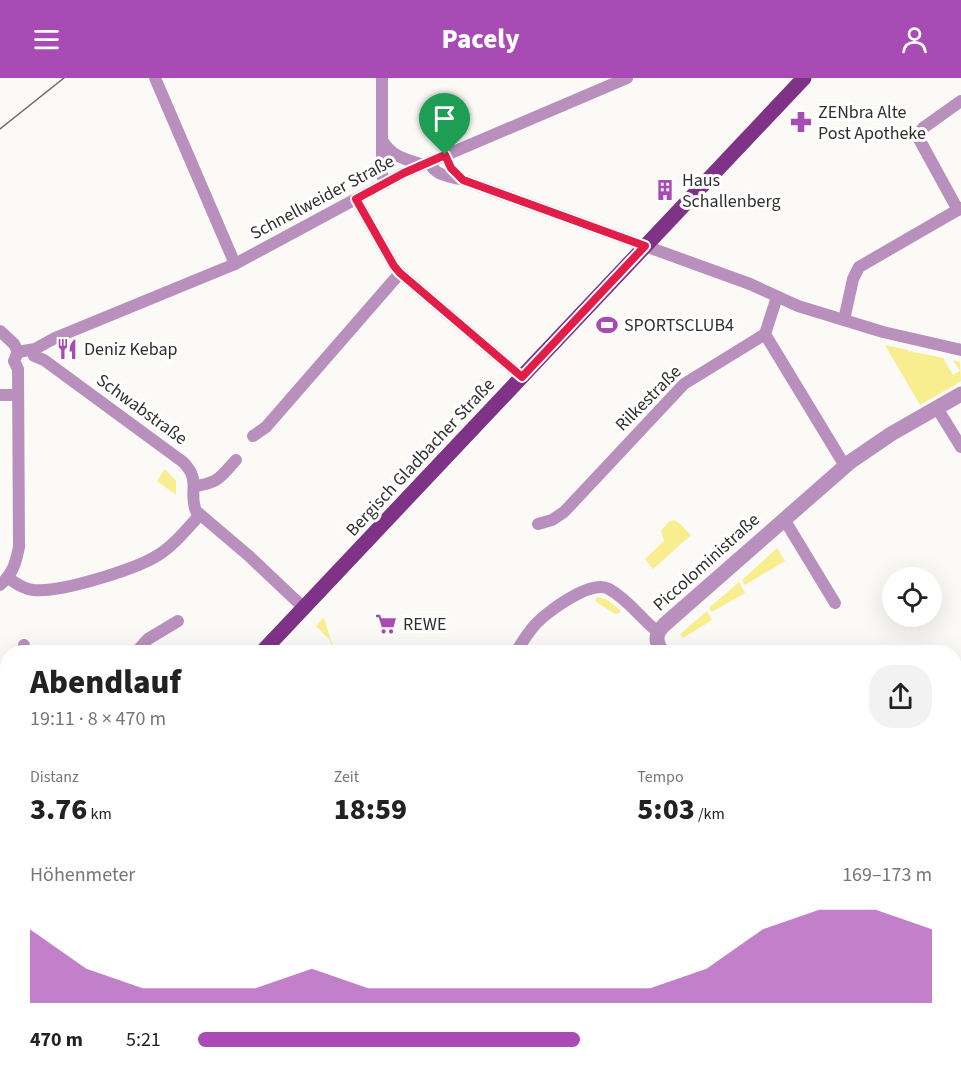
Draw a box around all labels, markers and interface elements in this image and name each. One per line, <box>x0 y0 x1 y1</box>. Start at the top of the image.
text: Pacely <box>441 20 520 59</box>
icon: menu <box>30 23 63 56</box>
icon: person <box>898 23 931 56</box>
pin <box>419 93 470 155</box>
place label: ZENbra Alte Post Apotheke <box>818 100 926 146</box>
icon: arrive <box>428 102 461 135</box>
pharmacy icon: ZENbra Alte Post Apotheke <box>789 110 813 134</box>
street label: Schnellweider Straße <box>246 149 399 246</box>
place label: Haus Schallenberg <box>682 168 781 214</box>
building icon: Haus Schallenberg <box>653 178 677 202</box>
sports icon: SPORTSCLUB4 <box>595 313 619 337</box>
place label: SPORTSCLUB4 <box>624 313 734 338</box>
restaurant icon: Deniz Kebap <box>55 337 79 361</box>
place label: Deniz Kebap <box>84 337 178 362</box>
street label: Rilkestraße <box>610 360 687 437</box>
street label: Schwabstraße <box>91 368 192 451</box>
street label: Bergisch Gladbacher Straße <box>340 373 500 542</box>
street label: Piccoloministraße <box>648 508 765 617</box>
map controls <box>882 567 942 627</box>
button: locate <box>882 567 942 627</box>
supermarket icon: REWE <box>374 612 398 636</box>
place label: REWE <box>403 612 446 637</box>
text: Abendlauf <box>30 659 181 706</box>
button: share <box>869 665 932 728</box>
text: 19:11 · 8 × 470 m <box>30 705 166 733</box>
text: Distanz <box>30 766 79 788</box>
text: Zeit <box>334 766 359 788</box>
text: Tempo <box>637 766 684 788</box>
text: 3.76 <box>30 788 87 831</box>
text: 18:59 <box>334 788 407 831</box>
text: 5:03 <box>637 788 695 831</box>
text: km <box>87 803 112 825</box>
text: /km <box>695 803 725 825</box>
text: Höhenmeter <box>30 861 135 889</box>
text: 169–173 m <box>842 861 932 889</box>
text: 470 m <box>30 1026 83 1054</box>
text: 5:21 <box>126 1026 161 1054</box>

